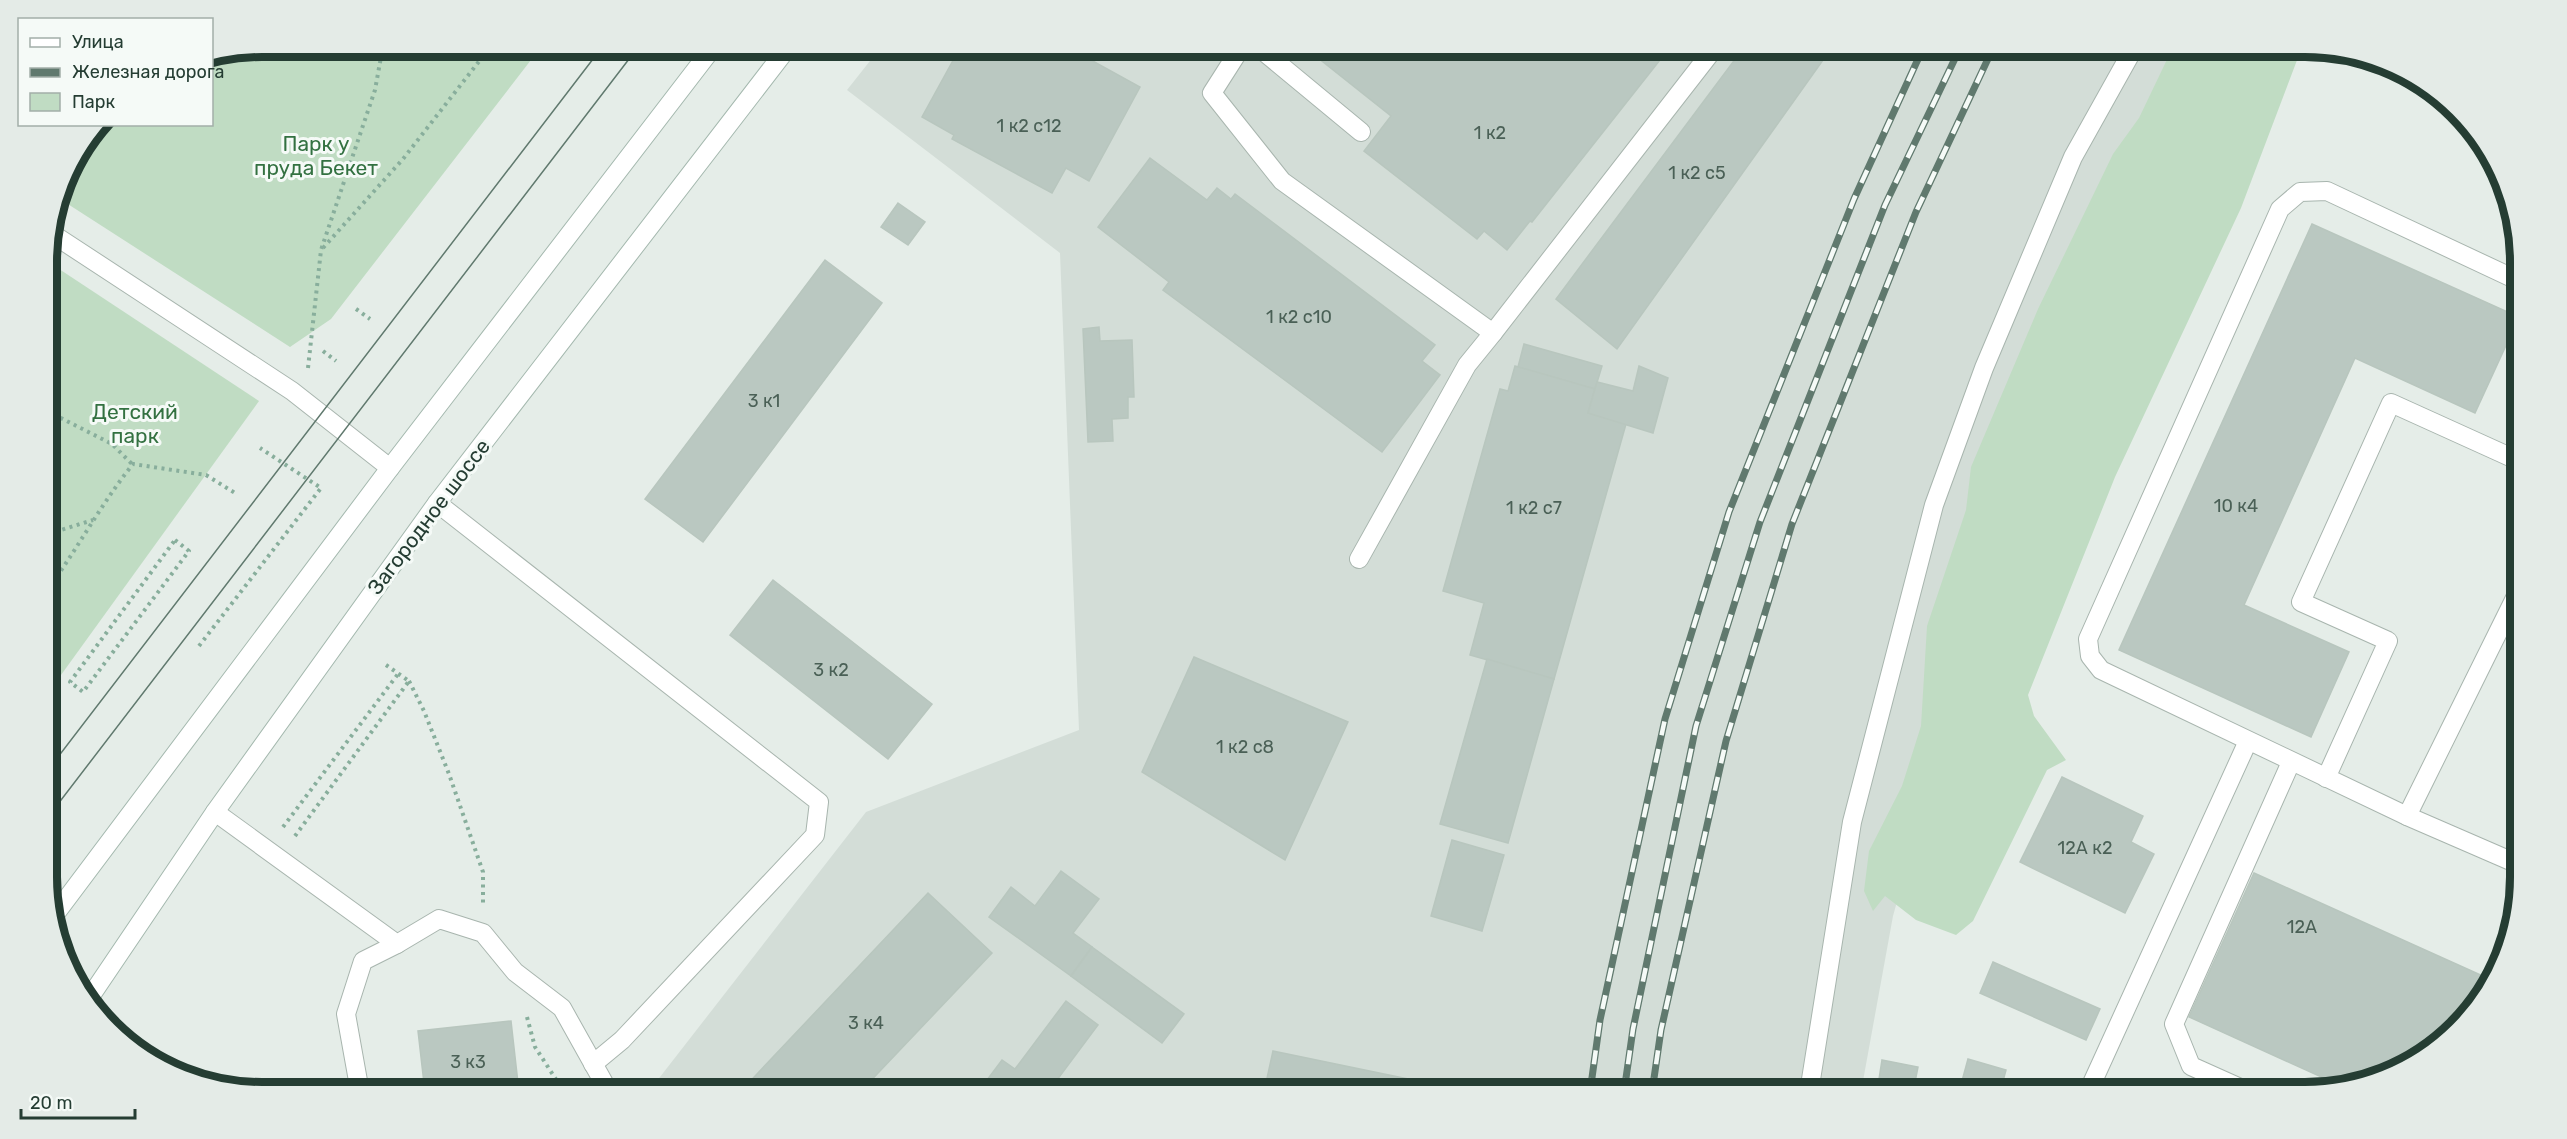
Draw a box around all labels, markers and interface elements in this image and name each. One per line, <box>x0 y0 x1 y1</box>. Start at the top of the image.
legend <box>18 18 213 126</box>
text: Улица <box>72 31 124 53</box>
text: Железная дорога <box>72 61 225 83</box>
text: Парк <box>72 91 116 113</box>
house number: 1 к2 с12 <box>997 115 1061 137</box>
house number: 1 к2 <box>1474 122 1506 144</box>
park label: Парк у пруда Бекет <box>254 131 378 180</box>
house number: 1 к2 с5 <box>1668 162 1726 184</box>
house number: 1 к2 с10 <box>1266 306 1332 328</box>
house number: 3 к1 <box>748 390 780 412</box>
park label: Детский парк <box>92 399 178 448</box>
street label: Загородное шоссе <box>362 434 495 599</box>
house number: 10 к4 <box>2214 495 2258 517</box>
house number: 1 к2 с7 <box>1506 497 1562 519</box>
house number: 3 к2 <box>813 659 849 681</box>
house number: 1 к2 с8 <box>1216 736 1274 758</box>
house number: 12А к2 <box>2058 837 2112 859</box>
house number: 12А <box>2287 916 2317 938</box>
house number: 3 к4 <box>848 1012 884 1034</box>
house number: 3 к3 <box>450 1051 486 1073</box>
scale bar <box>21 1082 135 1120</box>
text: 20 m <box>30 1092 72 1114</box>

